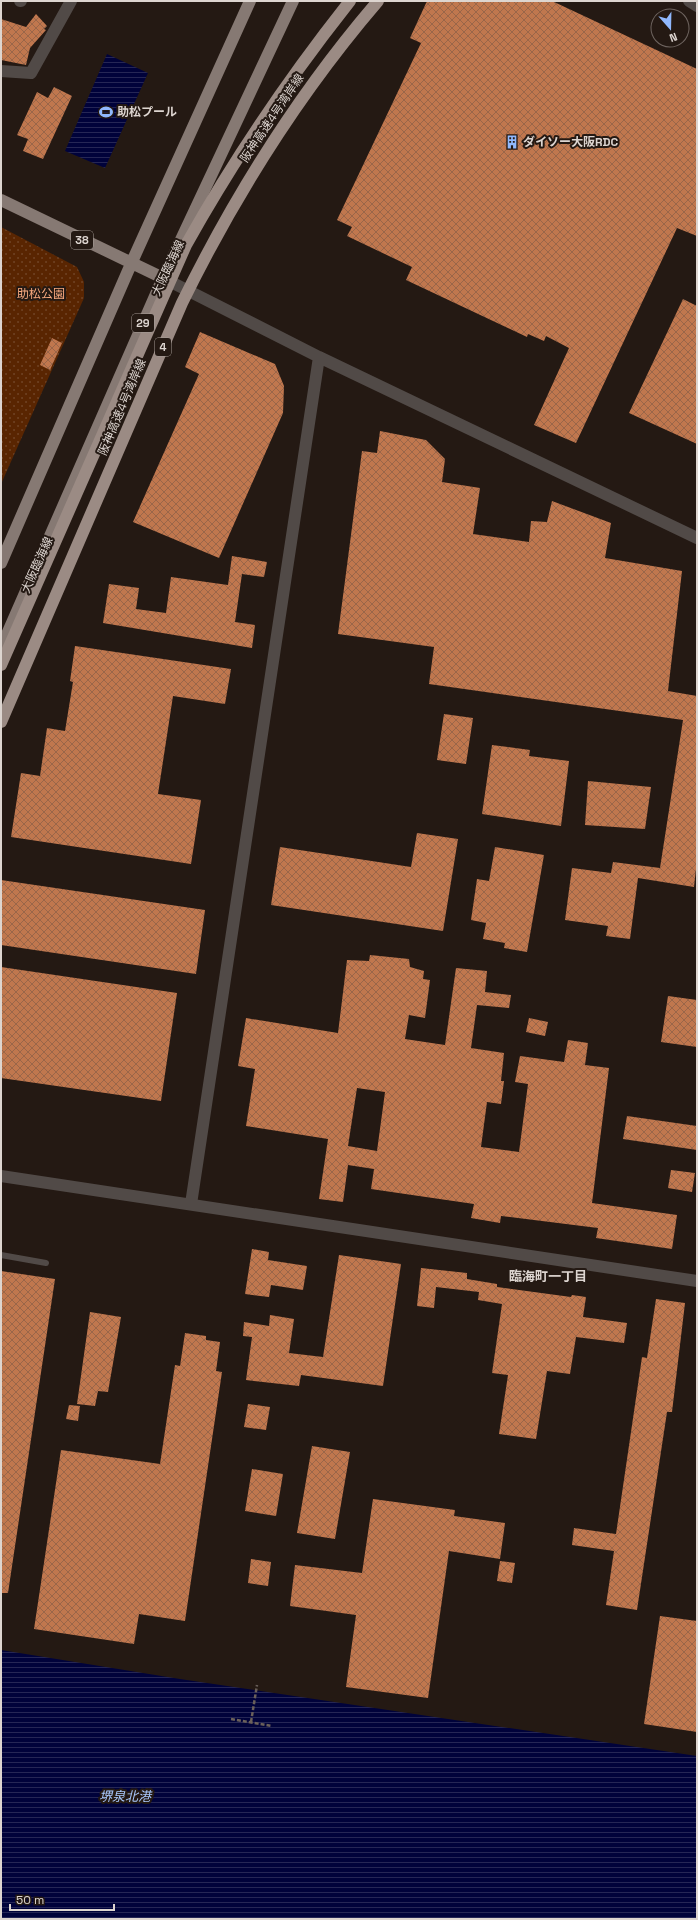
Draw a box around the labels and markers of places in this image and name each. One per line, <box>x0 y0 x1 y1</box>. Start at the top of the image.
sports icon: 助松プール <box>98 104 114 120</box>
place label: 助松プール <box>117 104 177 120</box>
building icon: ダイソー大阪RDC <box>504 134 520 150</box>
place label: ダイソー大阪RDC <box>523 134 619 150</box>

